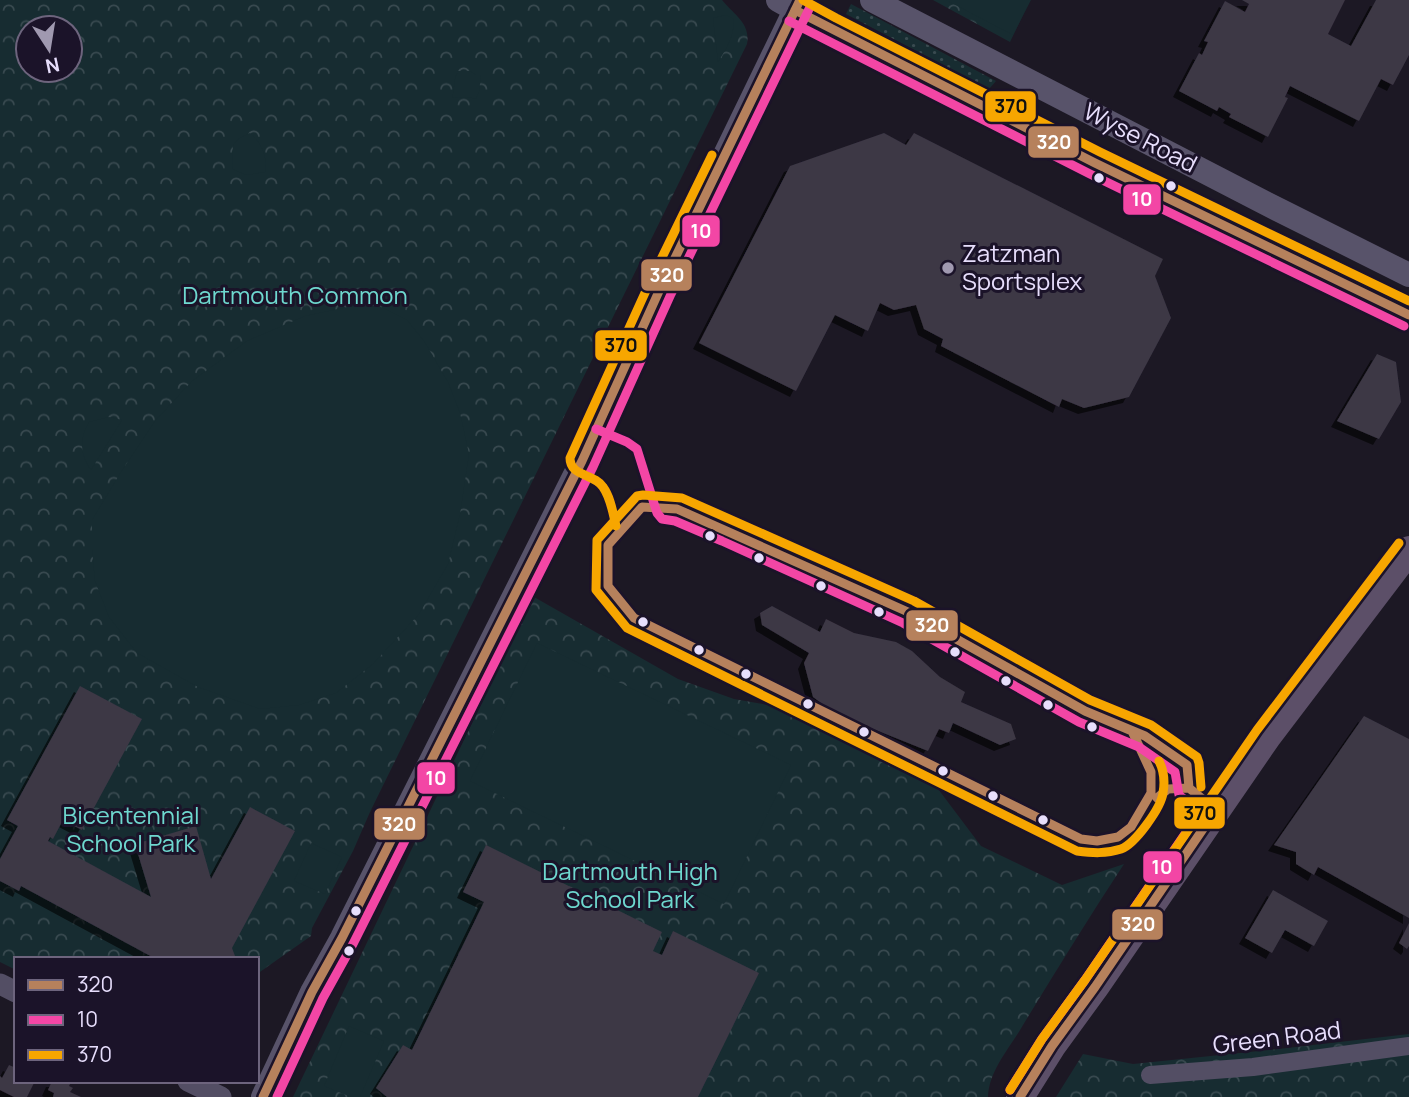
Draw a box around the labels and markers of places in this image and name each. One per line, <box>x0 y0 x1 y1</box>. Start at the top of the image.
unlabelled marker <box>1092 171 1106 185</box>
unlabelled marker <box>1164 179 1178 193</box>
place label: Zatzman Sportsplex <box>962 236 1082 297</box>
marker: Zatzman Sportsplex <box>940 260 956 276</box>
unlabelled marker <box>703 529 717 543</box>
unlabelled marker <box>752 551 766 565</box>
unlabelled marker <box>814 579 828 593</box>
unlabelled marker <box>872 605 886 619</box>
unlabelled marker <box>636 615 650 629</box>
unlabelled marker <box>692 643 706 657</box>
unlabelled marker <box>948 645 962 659</box>
unlabelled marker <box>739 667 753 681</box>
unlabelled marker <box>999 674 1013 688</box>
unlabelled marker <box>801 697 815 711</box>
unlabelled marker <box>1041 698 1055 712</box>
unlabelled marker <box>1085 720 1099 734</box>
unlabelled marker <box>857 725 871 739</box>
unlabelled marker <box>936 764 950 778</box>
unlabelled marker <box>986 789 1000 803</box>
unlabelled marker <box>1036 813 1050 827</box>
unlabelled marker <box>349 904 363 918</box>
unlabelled marker <box>342 944 356 958</box>

